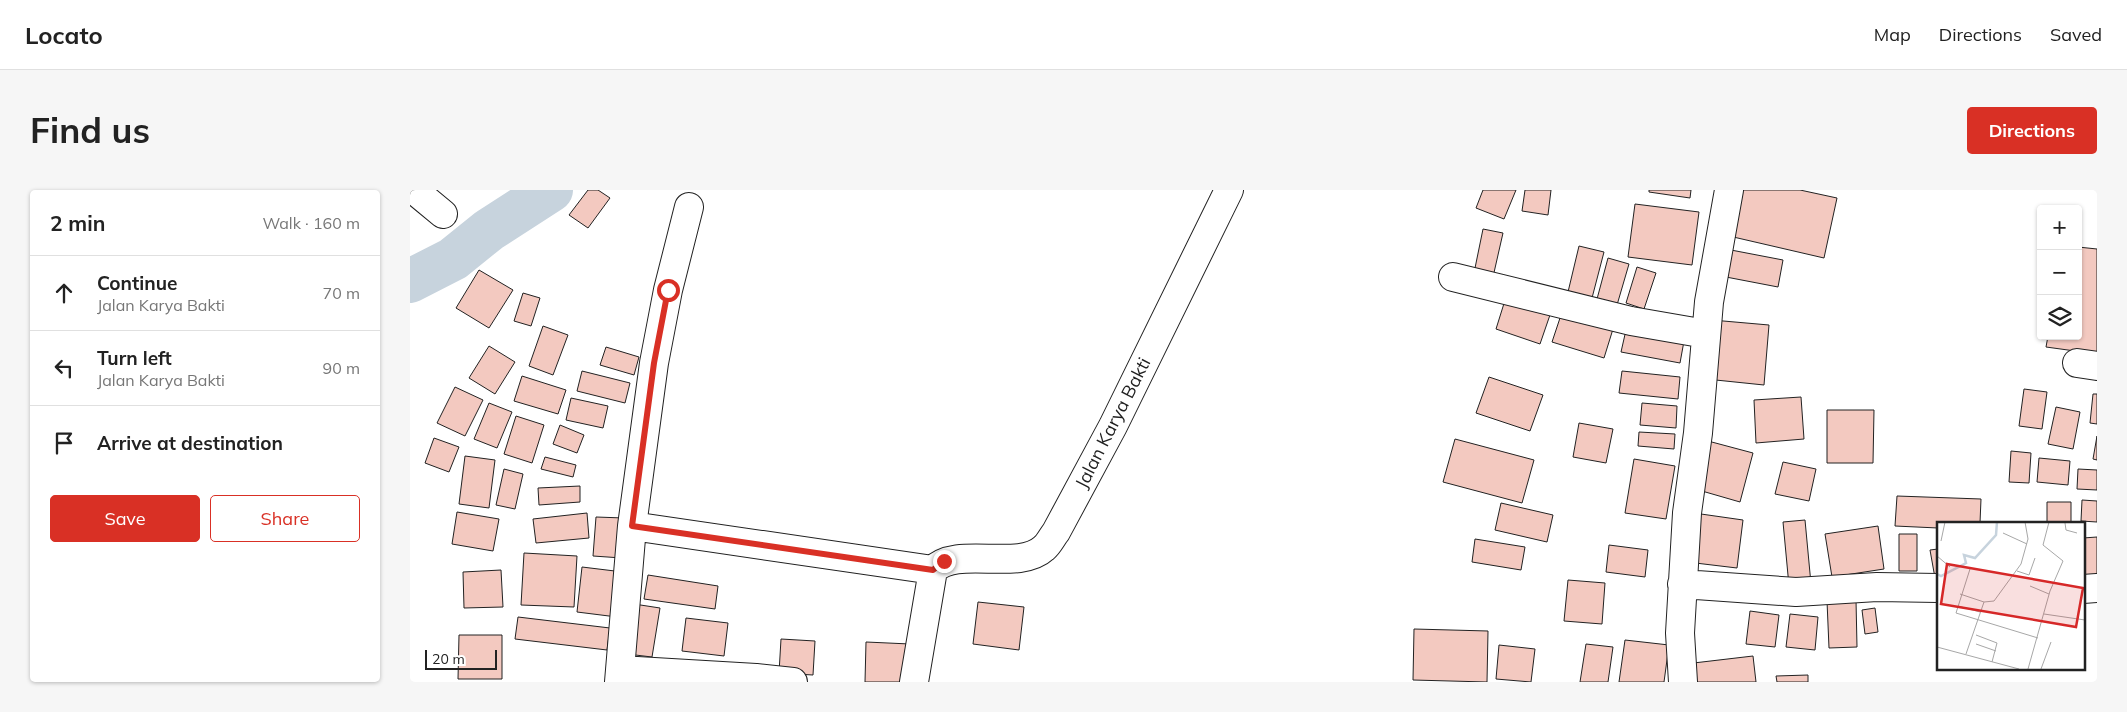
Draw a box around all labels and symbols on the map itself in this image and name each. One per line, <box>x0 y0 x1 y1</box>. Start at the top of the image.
route start <box>657 279 680 302</box>
street label: Jalan Karya Bakti <box>1070 353 1155 492</box>
inset map <box>1937 522 2084 670</box>
route end <box>933 550 956 573</box>
scale bar <box>425 647 498 670</box>

